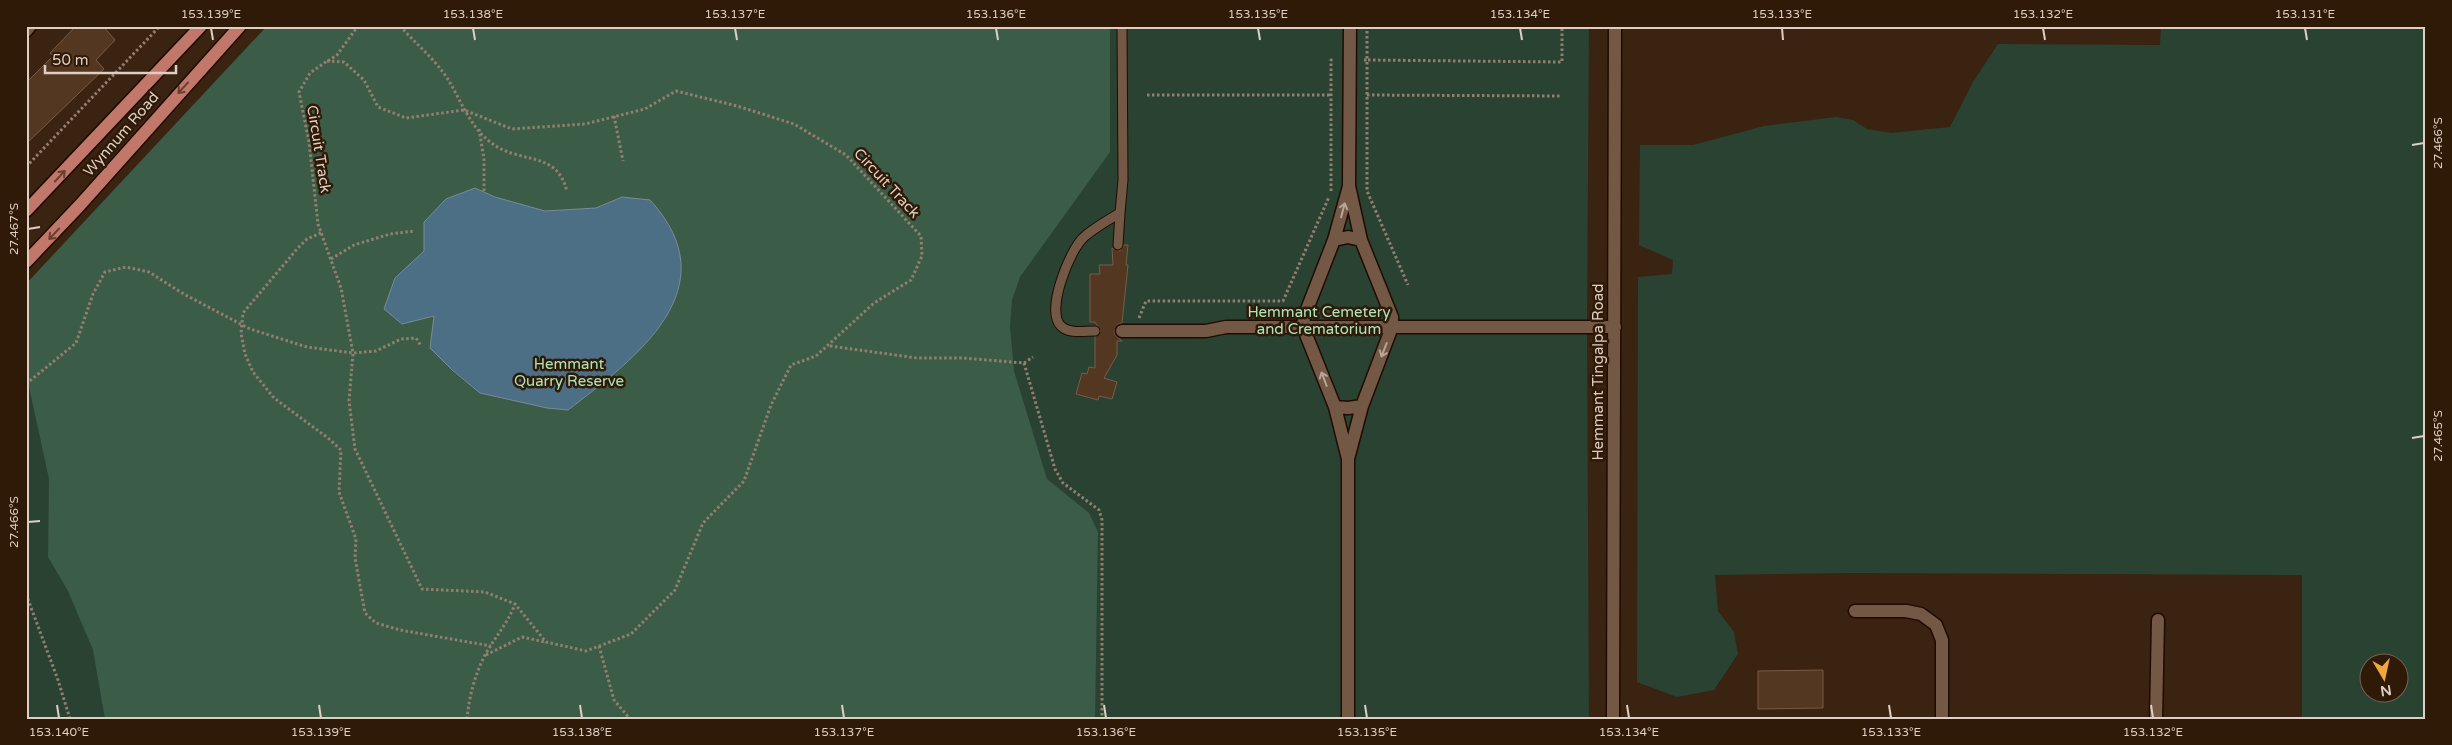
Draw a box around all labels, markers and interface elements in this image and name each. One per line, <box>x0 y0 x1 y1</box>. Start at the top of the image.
text: 153.139°E <box>181 7 242 21</box>
text: 153.138°E <box>443 7 504 21</box>
text: 153.137°E <box>705 7 766 21</box>
text: 153.136°E <box>966 7 1027 21</box>
text: 153.135°E <box>1228 7 1288 21</box>
text: 153.134°E <box>1490 7 1551 21</box>
text: 153.133°E <box>1752 7 1813 21</box>
text: 153.132°E <box>2013 7 2074 21</box>
text: 153.131°E <box>2275 7 2336 21</box>
scale bar <box>45 42 176 74</box>
text: 50 m <box>52 51 89 69</box>
one-way arrow <box>177 81 189 94</box>
street label: Wynnum Road <box>80 88 162 180</box>
street label: Circuit Track <box>303 104 335 194</box>
text: 27.466°S <box>2431 117 2445 169</box>
street label: Circuit Track <box>850 144 924 222</box>
one-way arrow <box>54 170 66 182</box>
text: 27.467°S <box>7 203 21 255</box>
one-way arrow <box>1338 203 1348 219</box>
one-way arrow <box>48 227 60 240</box>
street label: Hemmant Tingalpa Road <box>1589 283 1607 461</box>
park label: Hemmant Cemetery and Crematorium <box>1247 303 1391 338</box>
one-way arrow <box>1379 341 1388 357</box>
park label: Hemmant Quarry Reserve <box>514 355 624 390</box>
one-way arrow <box>1319 372 1329 387</box>
text: 27.465°S <box>2431 410 2445 462</box>
text: 27.466°S <box>7 496 21 548</box>
north arrow <box>2360 652 2410 702</box>
text: N <box>2379 681 2393 700</box>
text: 153.140°E <box>29 725 90 739</box>
text: 153.139°E <box>291 725 352 739</box>
text: 153.138°E <box>552 725 613 739</box>
text: 153.137°E <box>814 725 875 739</box>
text: 153.136°E <box>1076 725 1137 739</box>
text: 153.135°E <box>1337 725 1397 739</box>
text: 153.134°E <box>1599 725 1660 739</box>
text: 153.133°E <box>1861 725 1922 739</box>
text: 153.132°E <box>2123 725 2184 739</box>

